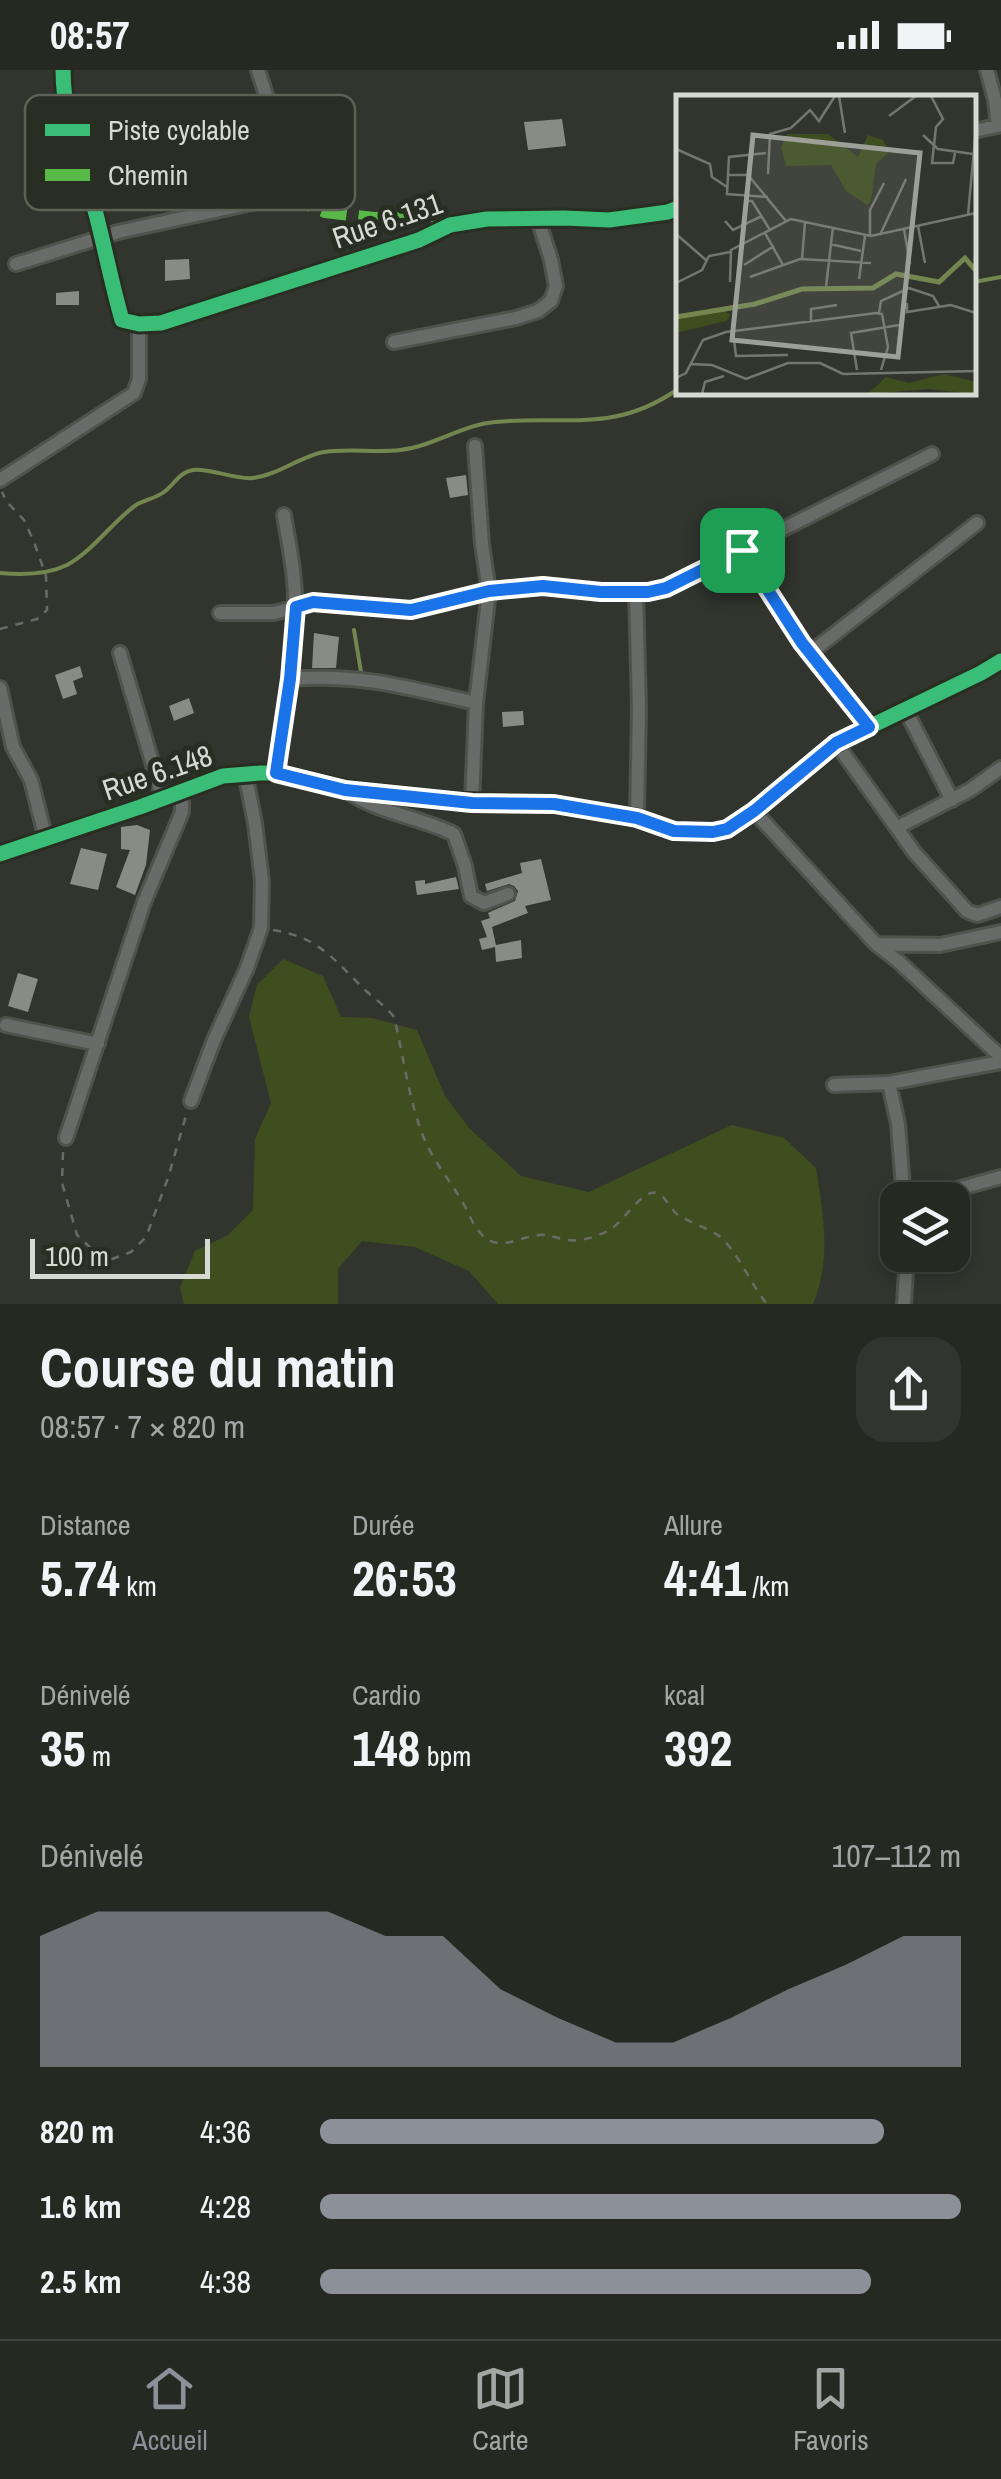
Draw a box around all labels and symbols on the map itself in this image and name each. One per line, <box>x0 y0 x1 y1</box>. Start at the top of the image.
legend <box>25 95 355 210</box>
inset map <box>676 95 976 395</box>
text: Piste cyclable <box>108 111 250 149</box>
text: Chemin <box>108 156 188 194</box>
street label: Rue 6.131 <box>327 183 447 257</box>
pin <box>700 508 785 593</box>
street label: Rue 6.148 <box>97 735 217 809</box>
scale bar <box>30 1234 210 1278</box>

